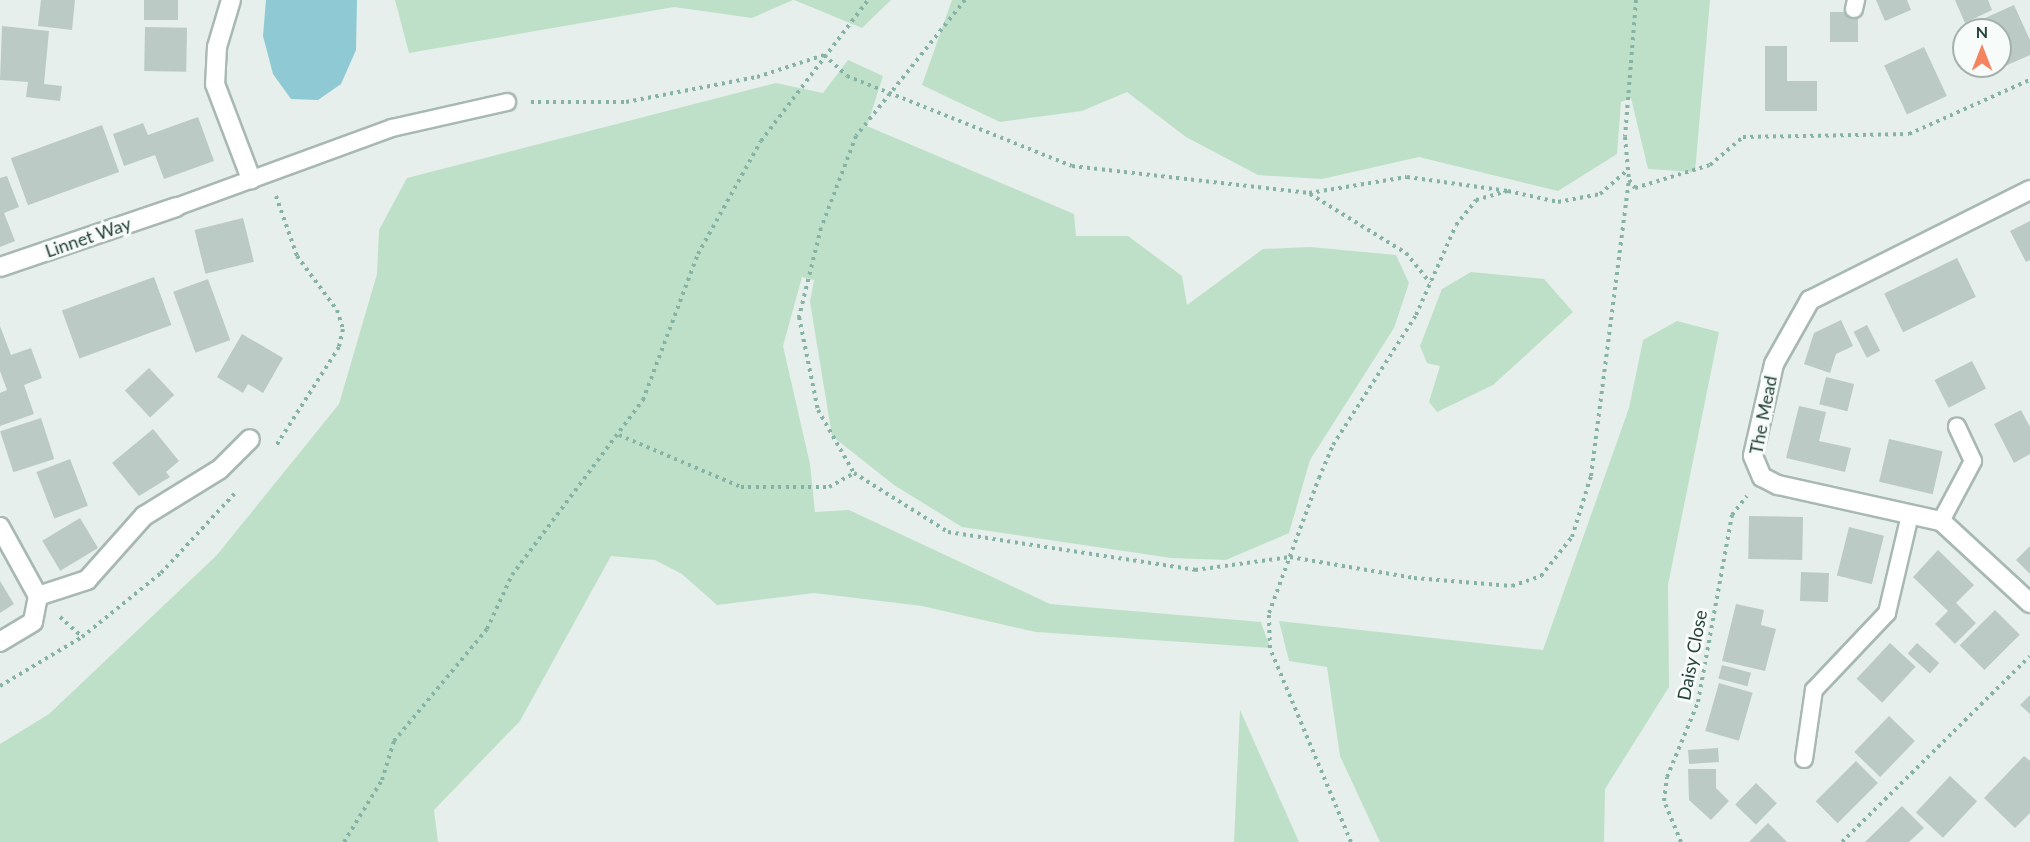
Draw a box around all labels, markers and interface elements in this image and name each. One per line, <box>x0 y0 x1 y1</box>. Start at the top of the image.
north arrow <box>1952 18 2012 78</box>
text: N <box>1976 22 1988 41</box>
street label: Linnet Way <box>42 212 134 262</box>
street label: The Mead <box>1745 374 1781 456</box>
street label: Daisy Close <box>1673 608 1711 702</box>

